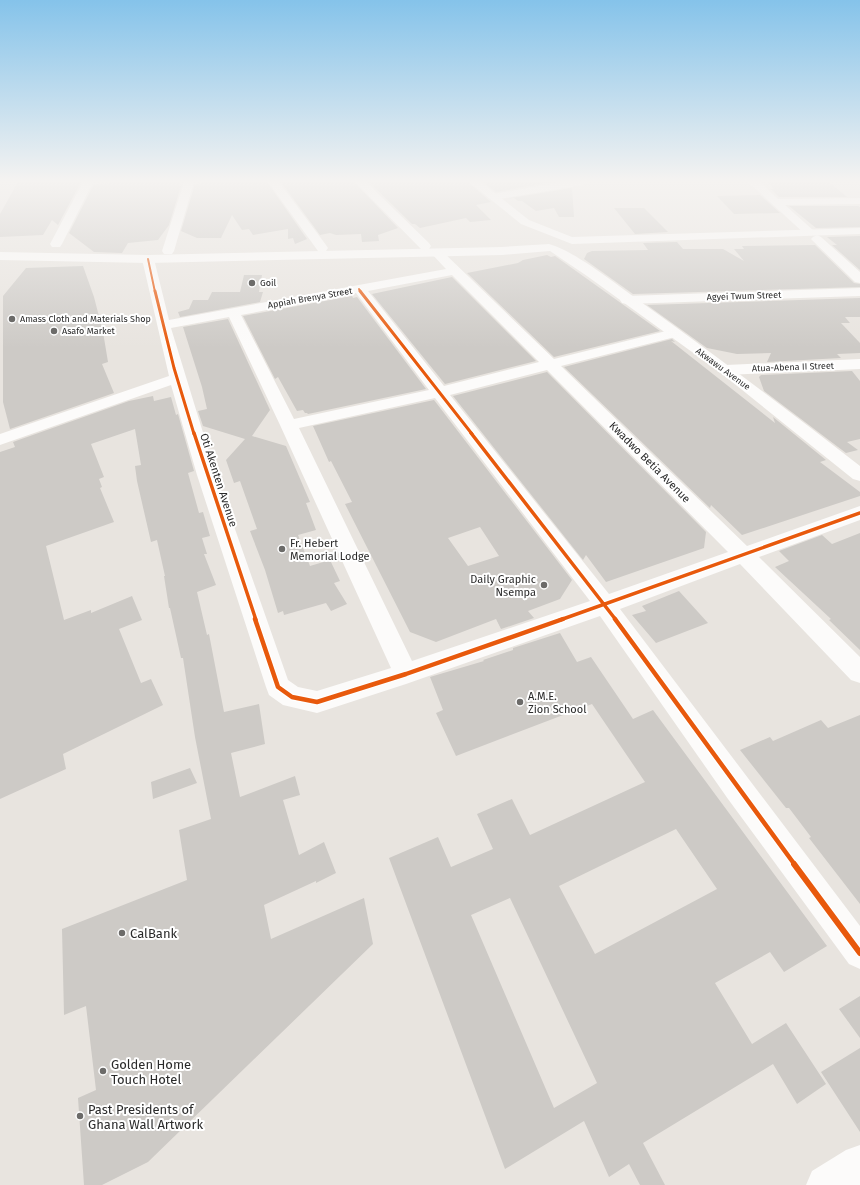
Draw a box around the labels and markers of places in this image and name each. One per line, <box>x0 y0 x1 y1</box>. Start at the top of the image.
marker: Goil <box>247 278 257 288</box>
place label: Goil <box>260 278 276 288</box>
marker: Amass Cloth and Materials Shop <box>7 314 17 324</box>
place label: Amass Cloth and Materials Shop <box>20 314 151 324</box>
marker: Asafo Market <box>49 326 59 336</box>
place label: Asafo Market <box>62 326 116 336</box>
place label: Fr. Hebert Memorial Lodge <box>290 537 370 563</box>
marker: Fr. Hebert Memorial Lodge <box>277 544 287 554</box>
place label: Daily Graphic Nsempa <box>470 573 536 599</box>
marker: Daily Graphic Nsempa <box>539 580 549 590</box>
place label: A.M.E. Zion School <box>528 690 586 716</box>
marker: A.M.E. Zion School <box>515 697 525 707</box>
place label: CalBank <box>130 926 177 941</box>
marker: CalBank <box>117 928 127 938</box>
place label: Golden Home Touch Hotel <box>111 1057 191 1087</box>
marker: Golden Home Touch Hotel <box>98 1066 108 1076</box>
place label: Past Presidents of Ghana Wall Artwork <box>88 1102 203 1132</box>
marker: Past Presidents of Ghana Wall Artwork <box>75 1111 85 1121</box>

